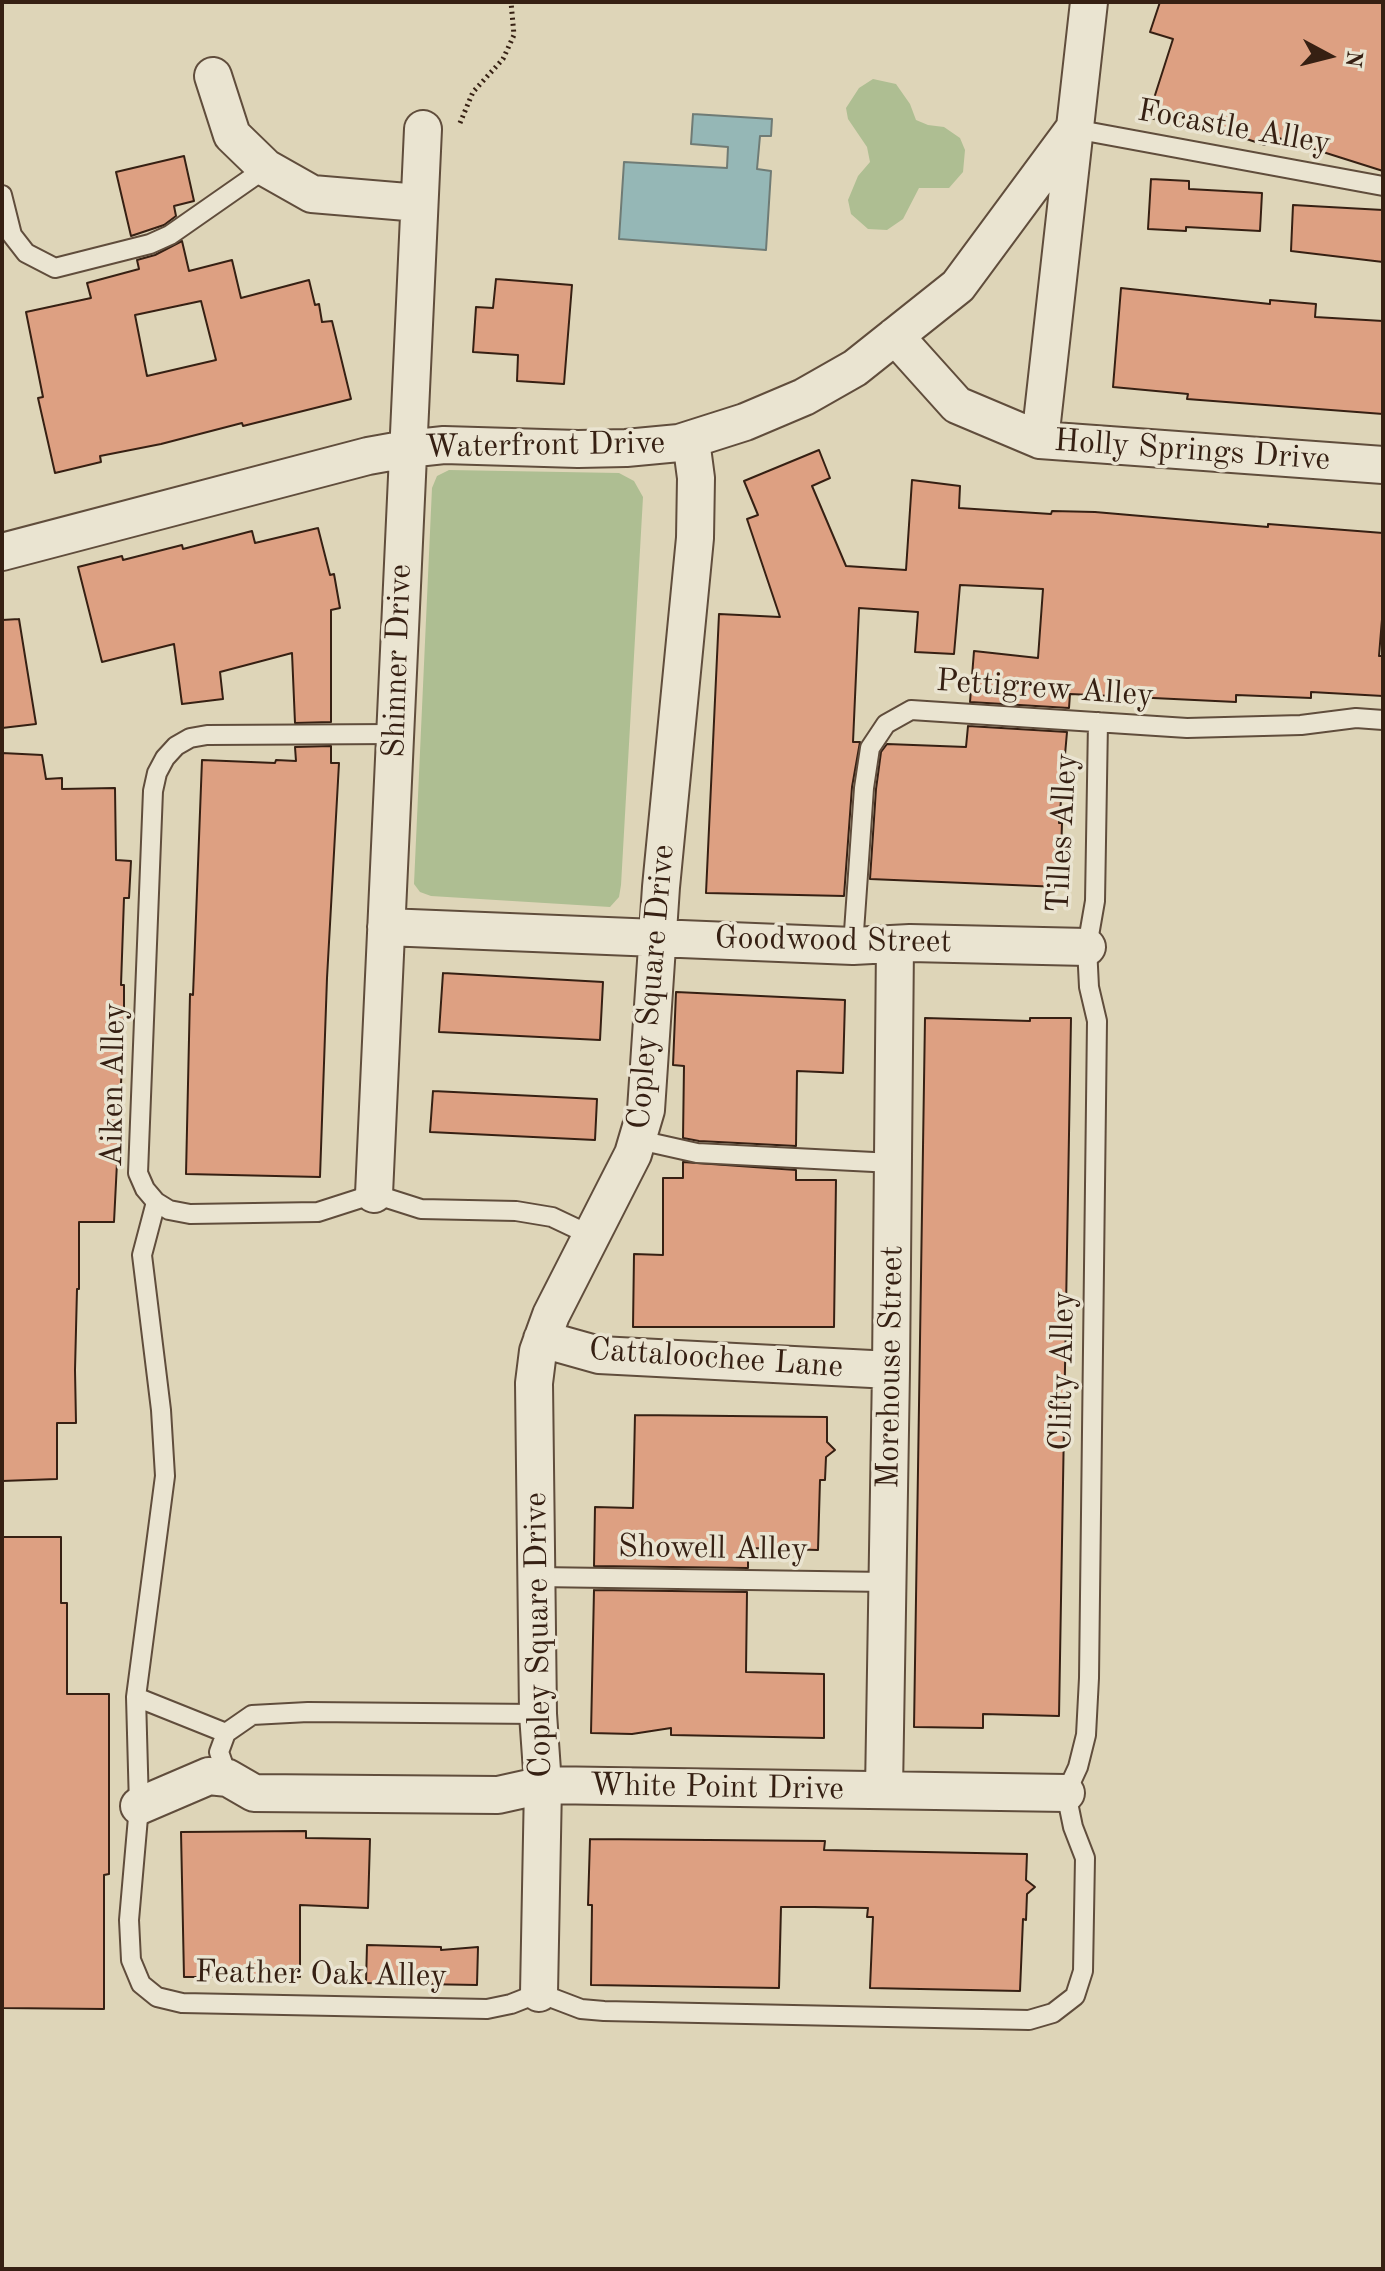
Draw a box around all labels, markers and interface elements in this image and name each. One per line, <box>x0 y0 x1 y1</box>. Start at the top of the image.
north arrow <box>1289 16 1369 96</box>
text: N <box>1341 49 1365 69</box>
street label: Focastle Alley <box>1134 92 1334 164</box>
street label: Holly Springs Drive <box>1053 422 1331 480</box>
street label: Waterfront Drive <box>425 425 665 467</box>
street label: Shinner Drive <box>375 563 421 759</box>
street label: Pettigrew Alley <box>935 662 1155 716</box>
street label: Tilles Alley <box>1040 752 1086 914</box>
street label: Copley Square Drive <box>620 843 684 1131</box>
street label: Goodwood Street <box>714 920 952 962</box>
street label: Aiken Alley <box>93 1003 135 1167</box>
street label: Morehouse Street <box>870 1245 912 1489</box>
street label: Clifty Alley <box>1042 1291 1084 1451</box>
street label: Cattaloochee Lane <box>588 1331 844 1387</box>
street label: Copley Square Drive <box>517 1492 561 1778</box>
street label: Showell Alley <box>618 1528 808 1570</box>
street label: White Point Drive <box>590 1767 844 1809</box>
street label: Feather Oak Alley <box>194 1954 448 1996</box>

